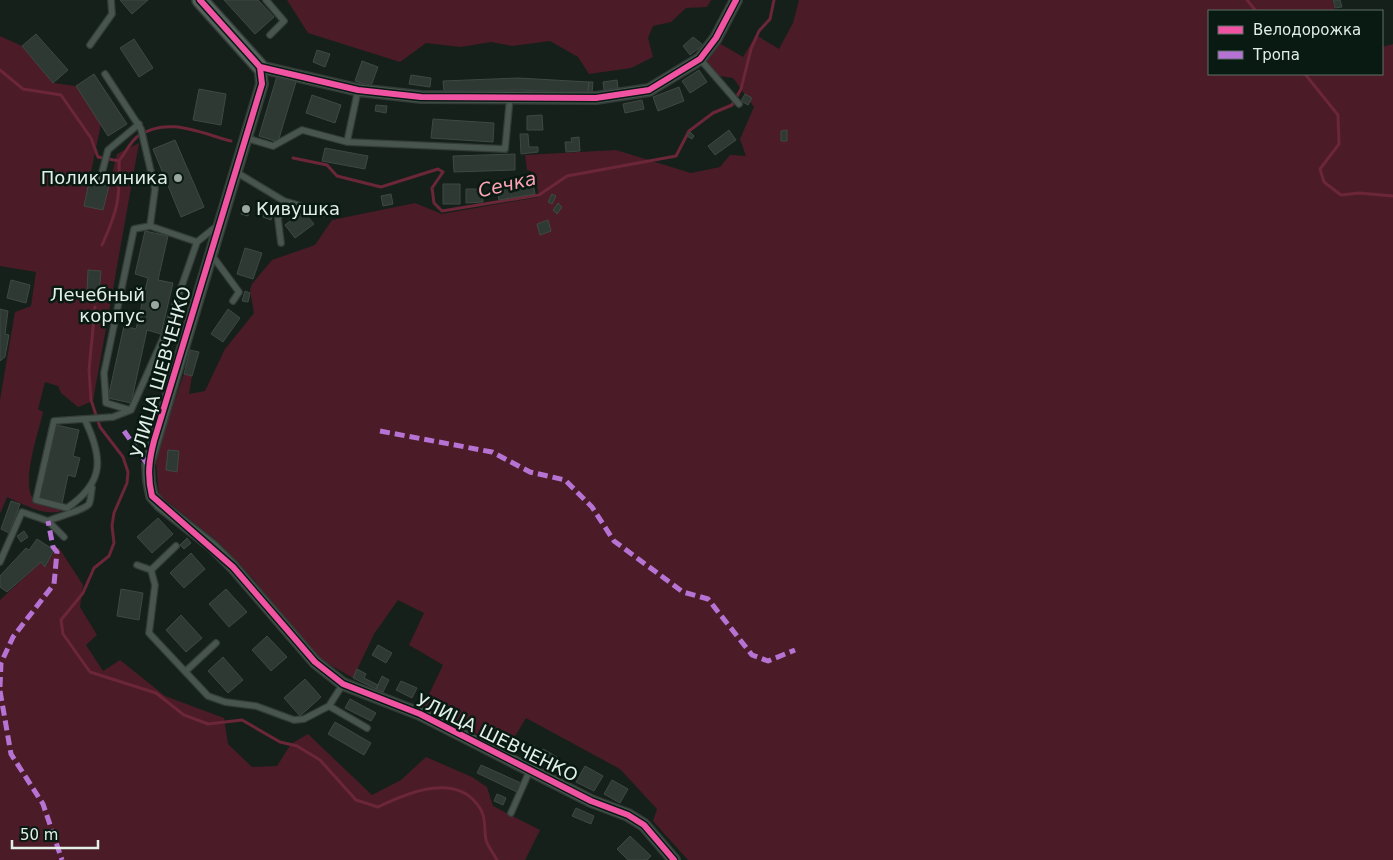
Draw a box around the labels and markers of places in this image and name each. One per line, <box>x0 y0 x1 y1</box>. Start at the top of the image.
place label: Поликлиника <box>41 167 168 188</box>
marker: Поликлиника <box>172 172 184 184</box>
place label: Кивушка <box>256 198 340 219</box>
marker: Кивушка <box>240 203 252 215</box>
place label: Лечебный корпус <box>50 284 145 326</box>
marker: Лечебный корпус <box>149 299 161 311</box>

